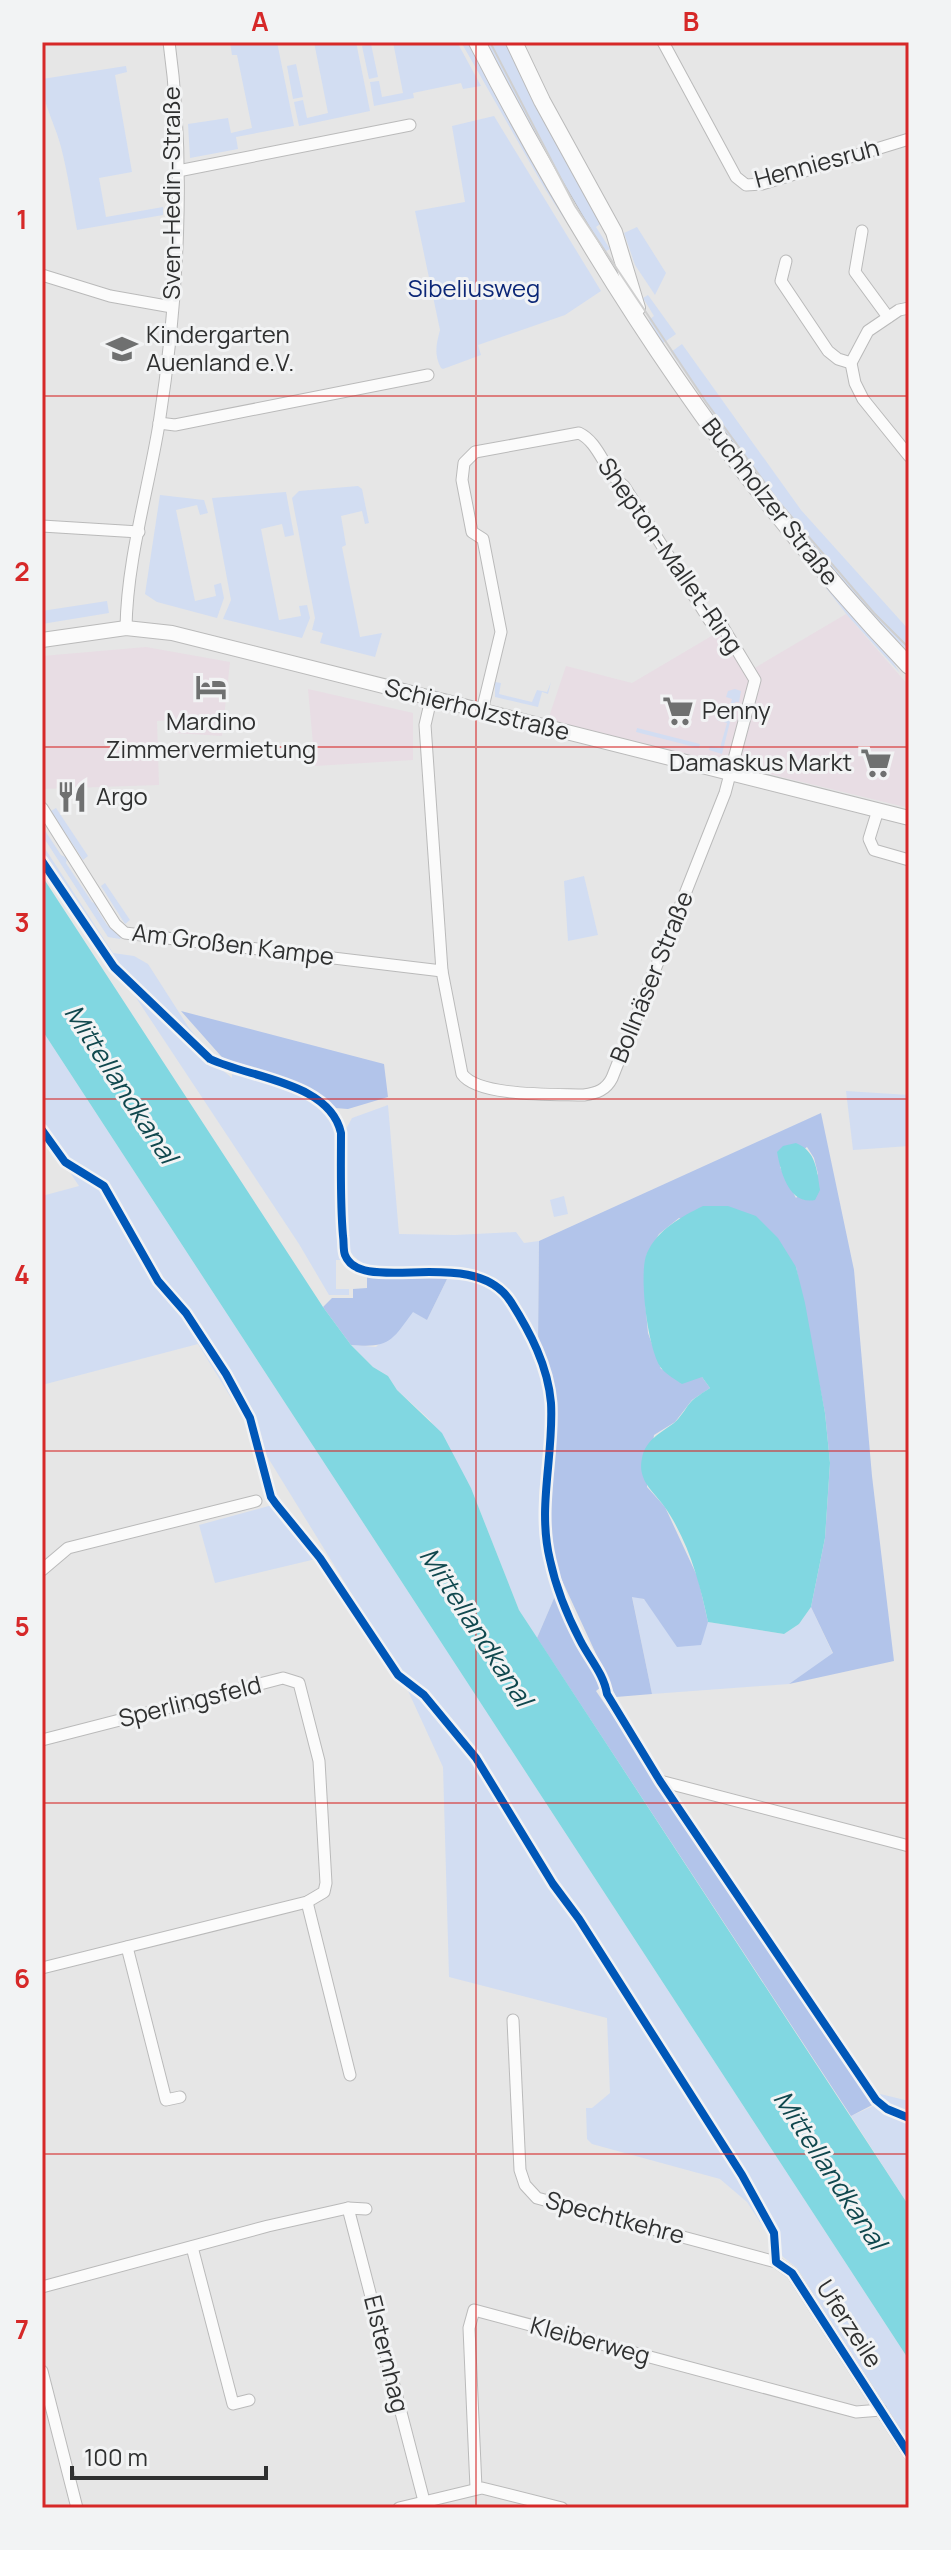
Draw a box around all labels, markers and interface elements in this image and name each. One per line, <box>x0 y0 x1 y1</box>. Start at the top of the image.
text: A <box>251 3 269 39</box>
text: B <box>683 3 699 39</box>
street label: Sven-Hedin-Straße <box>154 86 187 300</box>
street label: Henniesruh <box>751 130 883 195</box>
text: 1 <box>16 201 28 237</box>
park label: Sibeliusweg <box>408 271 540 304</box>
place label: Kindergarten Auenland e.V. <box>146 317 294 378</box>
school or university icon: Kindergarten Auenland e.V. <box>105 332 139 366</box>
street label: Buchholzer Straße <box>695 410 847 592</box>
street label: Shepton-Mallet-Ring <box>591 451 751 660</box>
text: 2 <box>14 553 30 589</box>
hotel icon: Mardino Zimmervermietung <box>194 670 228 704</box>
street label: Schierholzstraße <box>381 670 573 747</box>
place label: Penny <box>702 693 771 726</box>
supermarket icon: Penny <box>661 694 695 728</box>
place label: Mardino Zimmervermietung <box>106 704 316 765</box>
place label: Damaskus Markt <box>669 745 852 778</box>
supermarket icon: Damaskus Markt <box>859 746 893 780</box>
place label: Argo <box>96 779 148 812</box>
restaurant icon: Argo <box>55 780 89 814</box>
street label: Bollnäser Straße <box>601 886 700 1067</box>
text: 3 <box>14 904 30 940</box>
street label: Am Großen Kampe <box>130 915 336 972</box>
water label: Mittellandkanal <box>57 997 188 1172</box>
text: 4 <box>14 1256 30 1292</box>
water label: Mittellandkanal <box>412 1540 543 1715</box>
text: 5 <box>14 1608 30 1644</box>
street label: Sperlingsfeld <box>115 1667 264 1734</box>
text: 6 <box>14 1960 30 1996</box>
water label: Mittellandkanal <box>766 2083 897 2258</box>
street label: Spechtkehre <box>542 2182 689 2251</box>
street label: Uferzeile <box>810 2273 891 2374</box>
street label: Elsternhag <box>357 2292 418 2416</box>
street label: Kleiberweg <box>527 2308 654 2371</box>
text: 7 <box>15 2311 29 2347</box>
scale bar <box>72 2430 266 2480</box>
text: 100 m <box>84 2440 148 2473</box>

